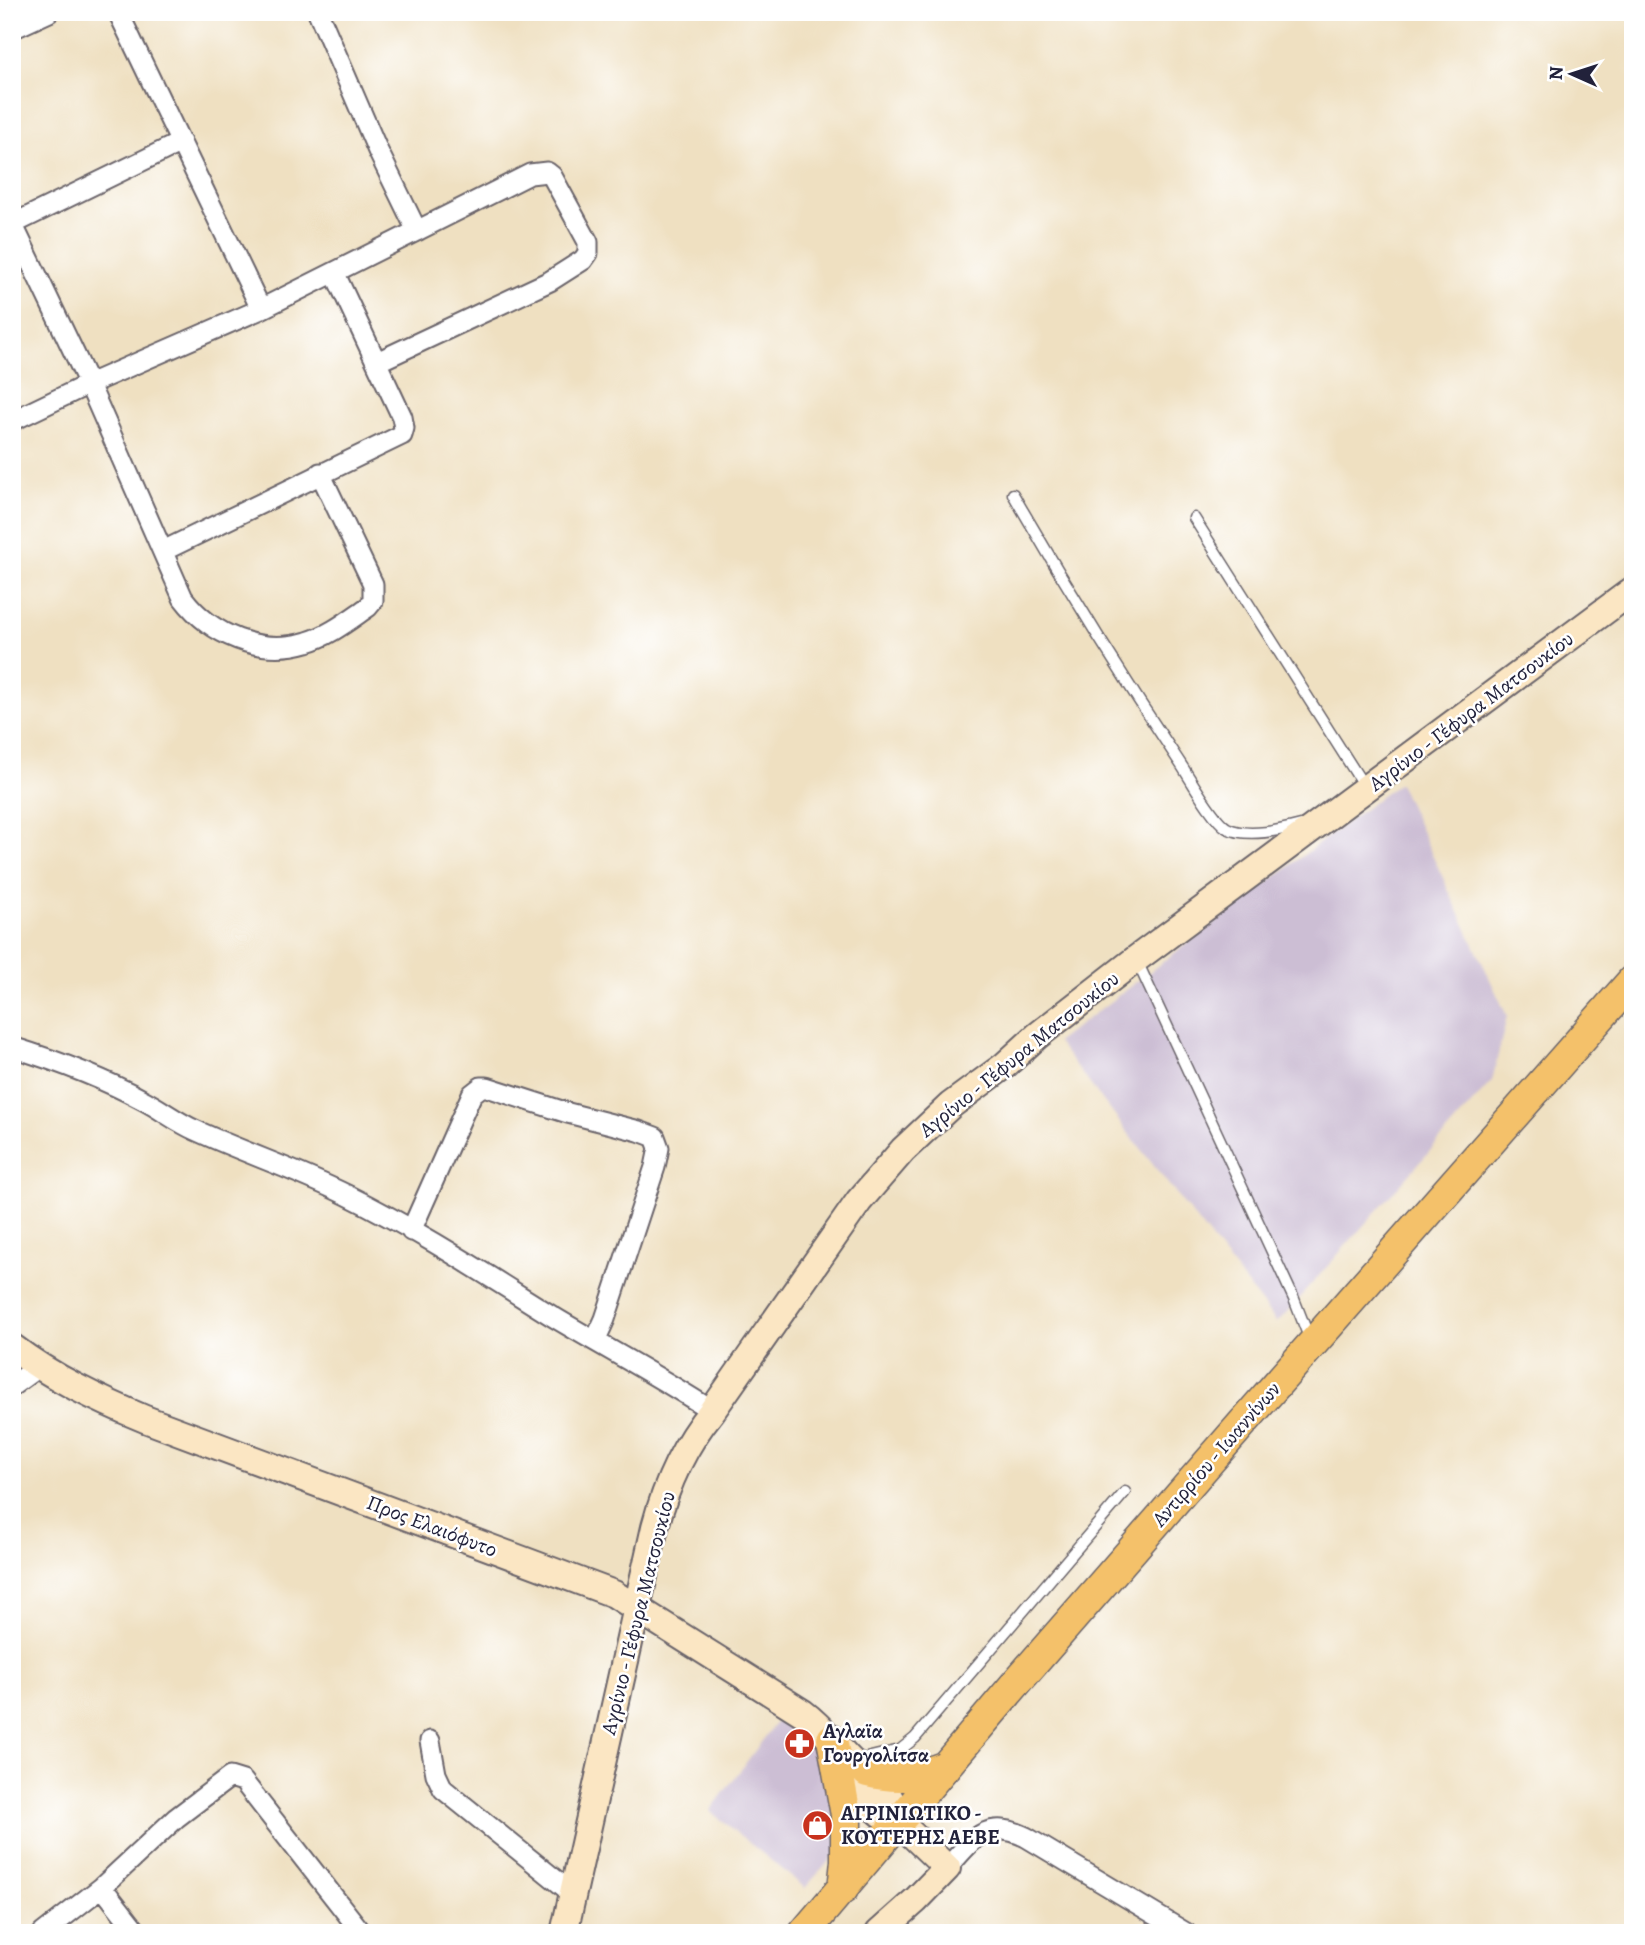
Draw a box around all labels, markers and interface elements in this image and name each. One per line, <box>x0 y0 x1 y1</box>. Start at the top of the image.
north arrow <box>1536 38 1606 108</box>
text: N <box>1543 65 1569 81</box>
street label: Αγρίνιο - Γέφυρα Ματσουκίου <box>1362 625 1579 798</box>
street label: Αγρίνιο - Γέφυρα Ματσουκίου <box>912 965 1125 1144</box>
street label: Αντιρρίου - Ιωαννίνων <box>1145 1375 1287 1533</box>
street label: Προς Ελαιόφυτο <box>363 1488 501 1564</box>
street label: Αγρίνιο - Γέφυρα Ματσουκίου <box>594 1488 682 1739</box>
place label: Αγλαϊα Γουργολίτσα <box>822 1717 929 1769</box>
pharmacy icon: Αγλαϊα Γουργολίτσα <box>783 1726 817 1760</box>
place label: ΑΓΡΙΝΙΩΤΙΚΟ - ΚΟΥΤΕΡΗΣ ΑΕΒΕ <box>840 1799 1000 1851</box>
shop icon: ΑΓΡΙΝΙΩΤΙΚΟ - ΚΟΥΤΕΡΗΣ ΑΕΒΕ <box>801 1808 835 1842</box>

